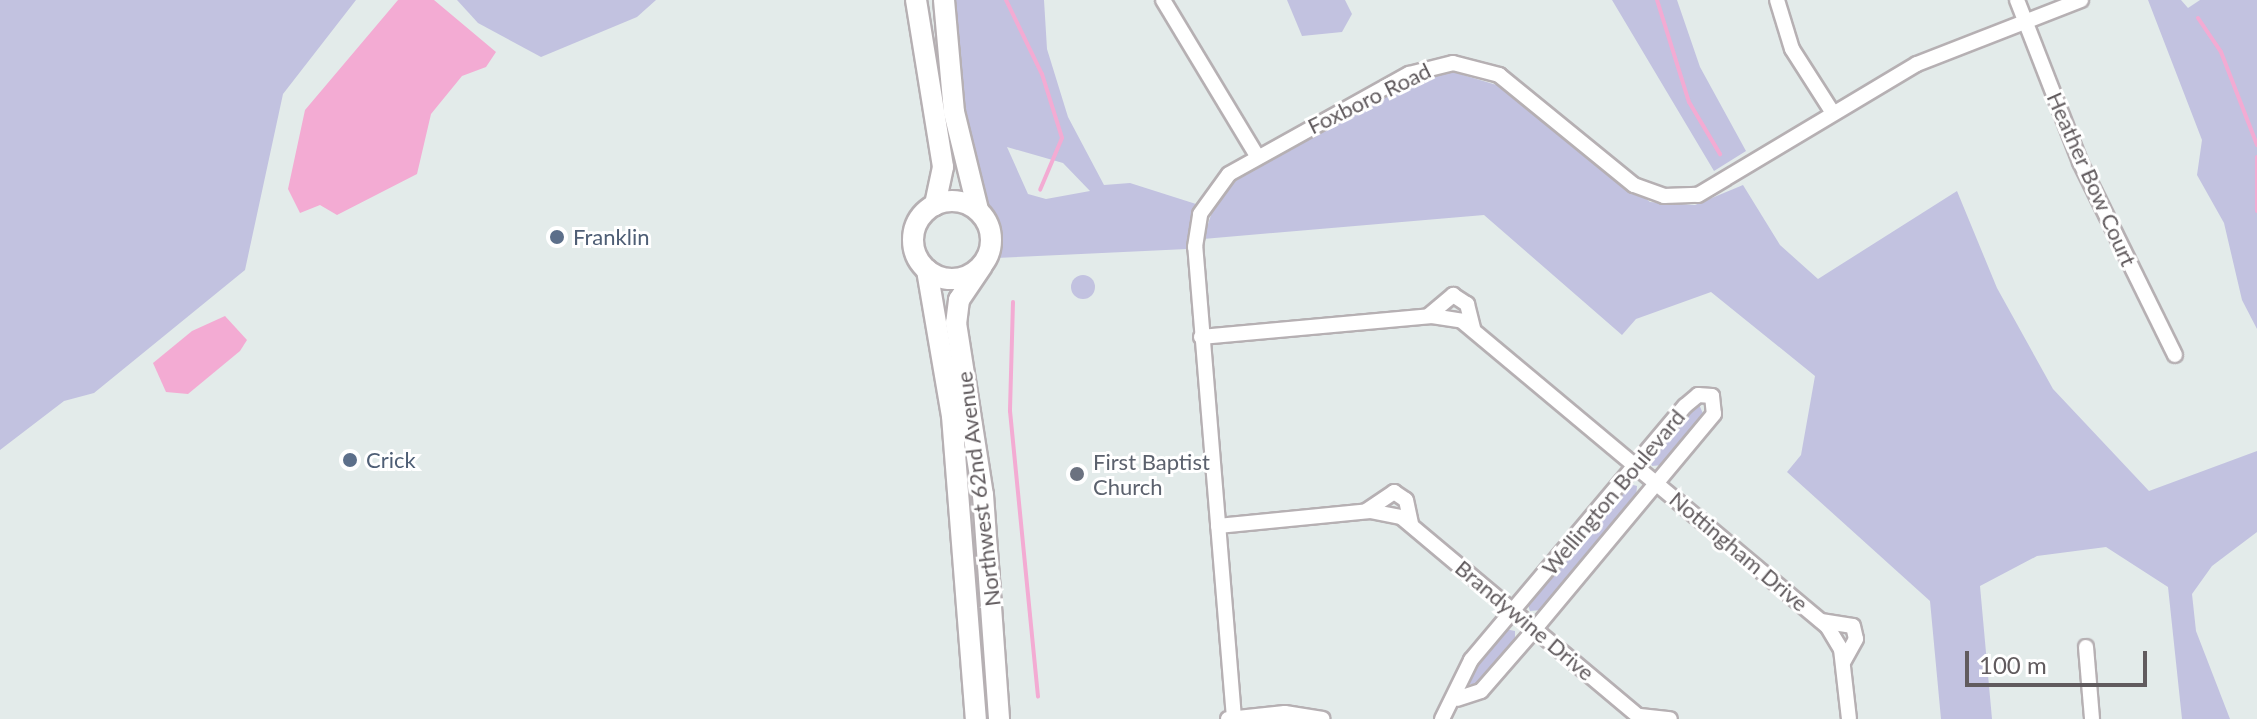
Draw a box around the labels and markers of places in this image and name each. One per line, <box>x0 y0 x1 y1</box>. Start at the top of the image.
place label: Franklin <box>573 224 649 250</box>
marker: Franklin <box>548 228 566 246</box>
place label: Crick <box>366 447 416 473</box>
place label: First Baptist Church <box>1093 448 1210 500</box>
marker: Crick <box>341 451 359 469</box>
marker: First Baptist Church <box>1068 465 1086 483</box>

